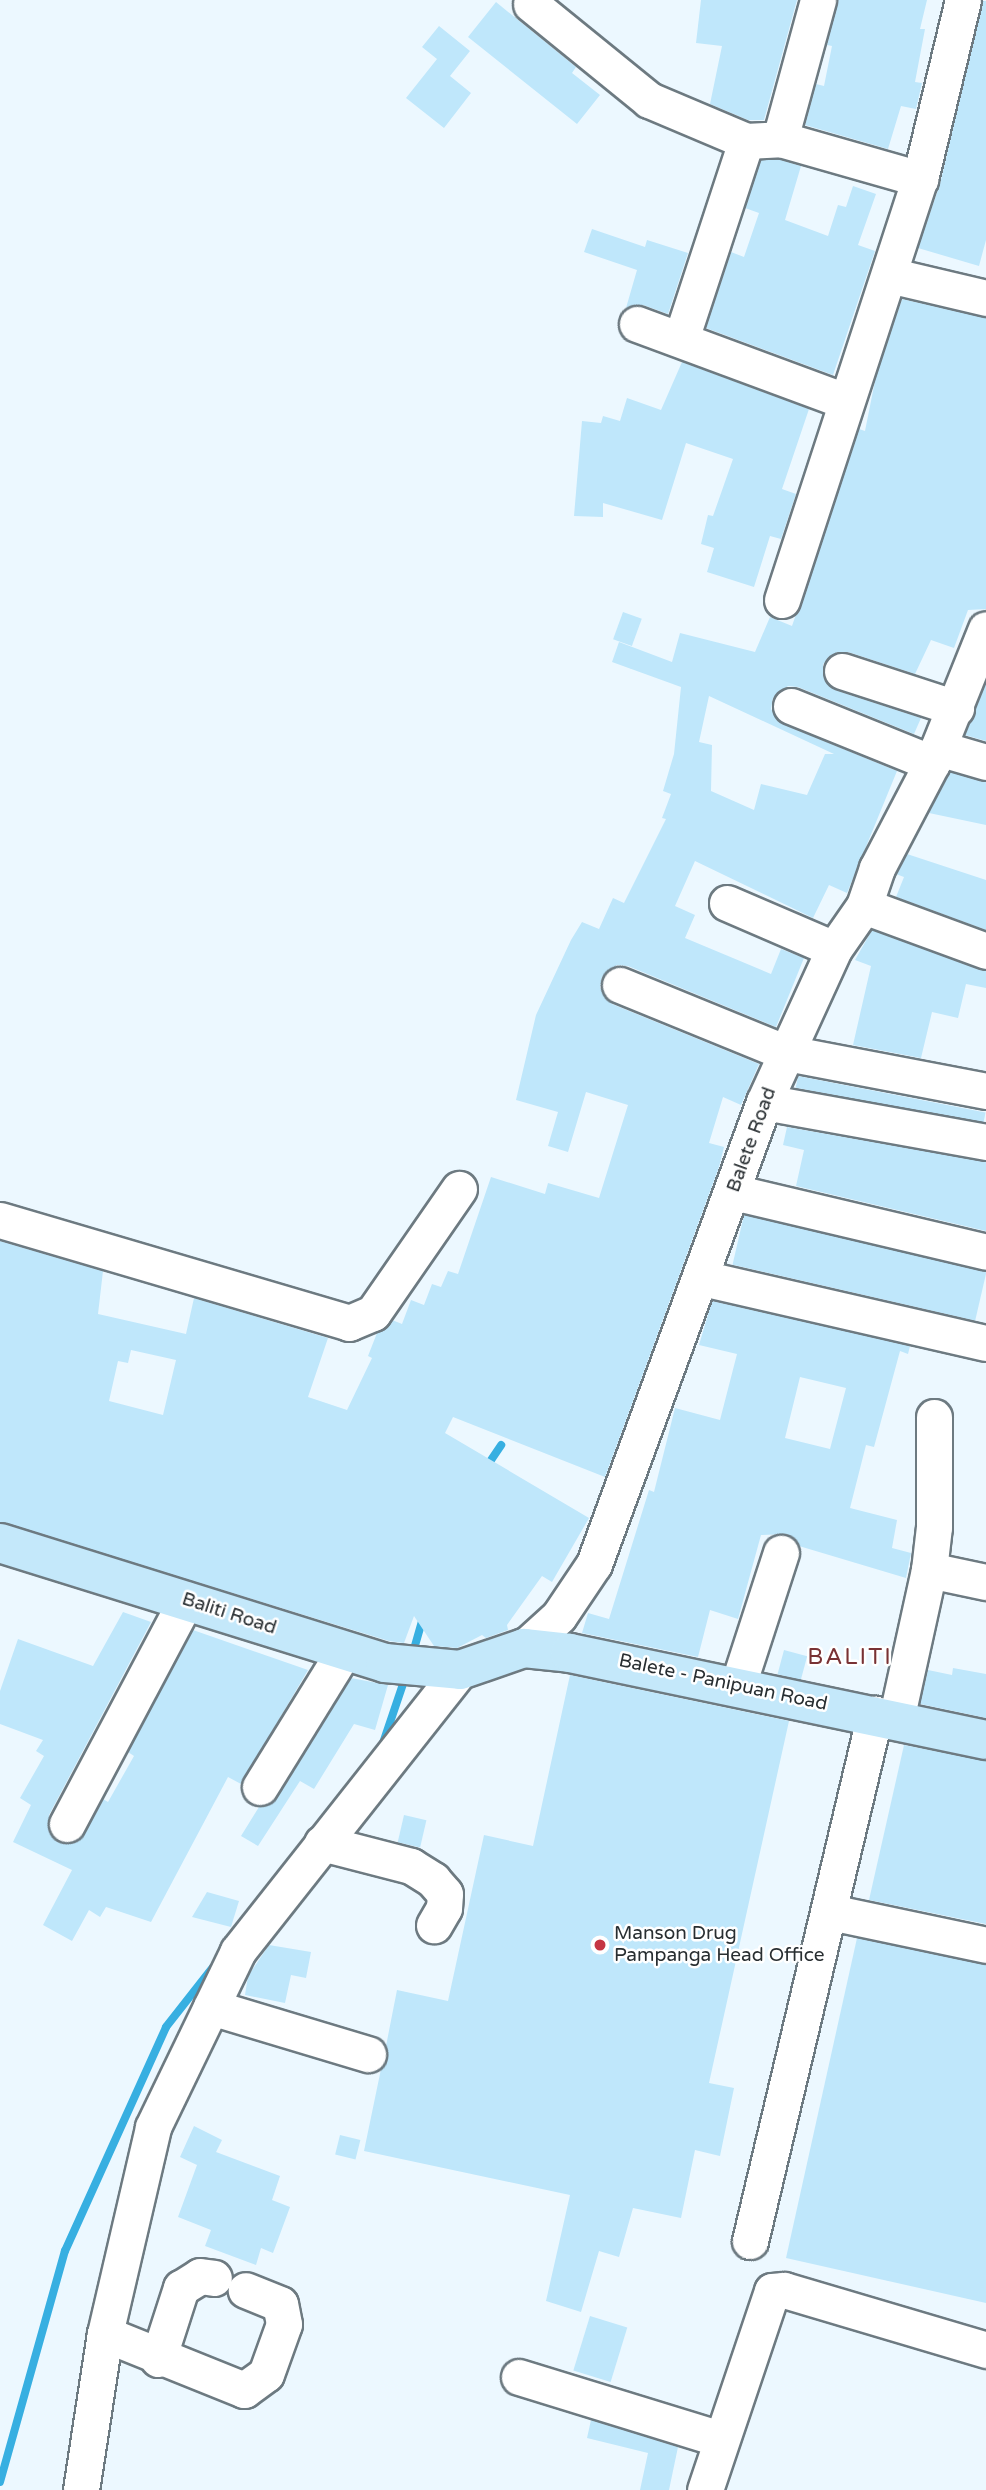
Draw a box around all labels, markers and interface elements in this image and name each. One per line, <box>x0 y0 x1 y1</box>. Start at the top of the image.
street label: Balete Road <box>722 1084 782 1196</box>
street label: Baliti Road <box>179 1588 279 1640</box>
district label: BALITI <box>808 1643 892 1671</box>
street label: Balete - Panipuan Road <box>617 1650 829 1716</box>
place label: Manson Drug Pampanga Head Office <box>614 1923 825 1967</box>
marker: Manson Drug Pampanga Head Office <box>592 1937 608 1953</box>

